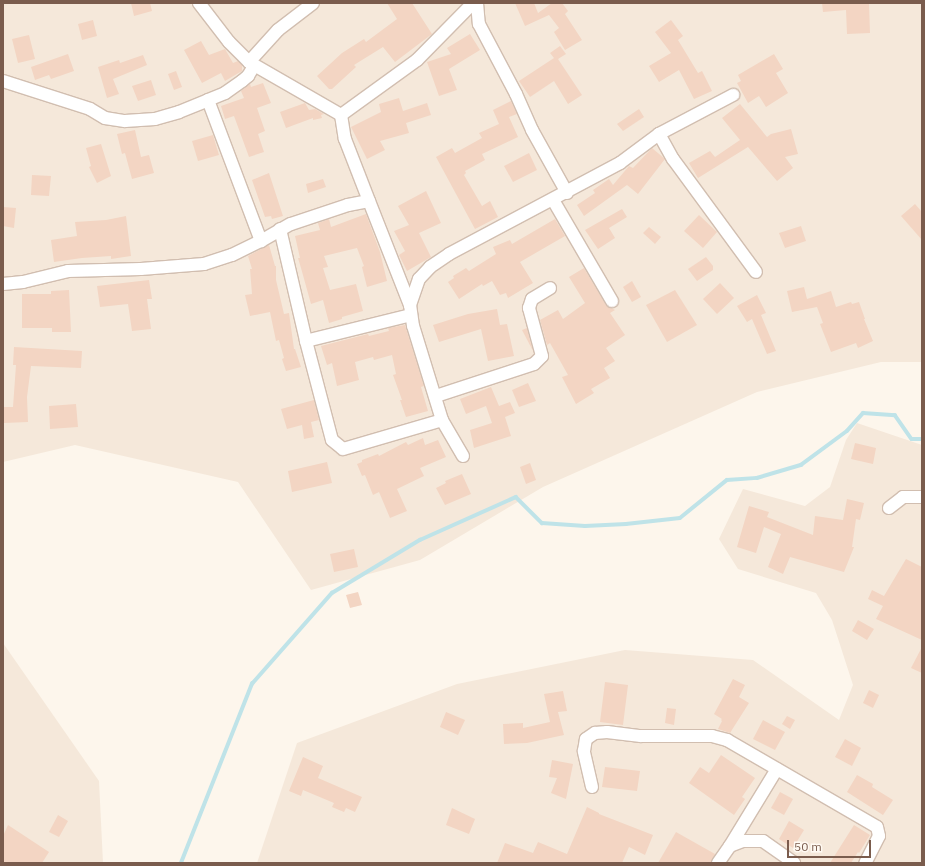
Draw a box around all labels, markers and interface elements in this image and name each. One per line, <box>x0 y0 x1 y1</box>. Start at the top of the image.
scale bar <box>789 832 873 858</box>
text: 50 m <box>794 839 822 854</box>

